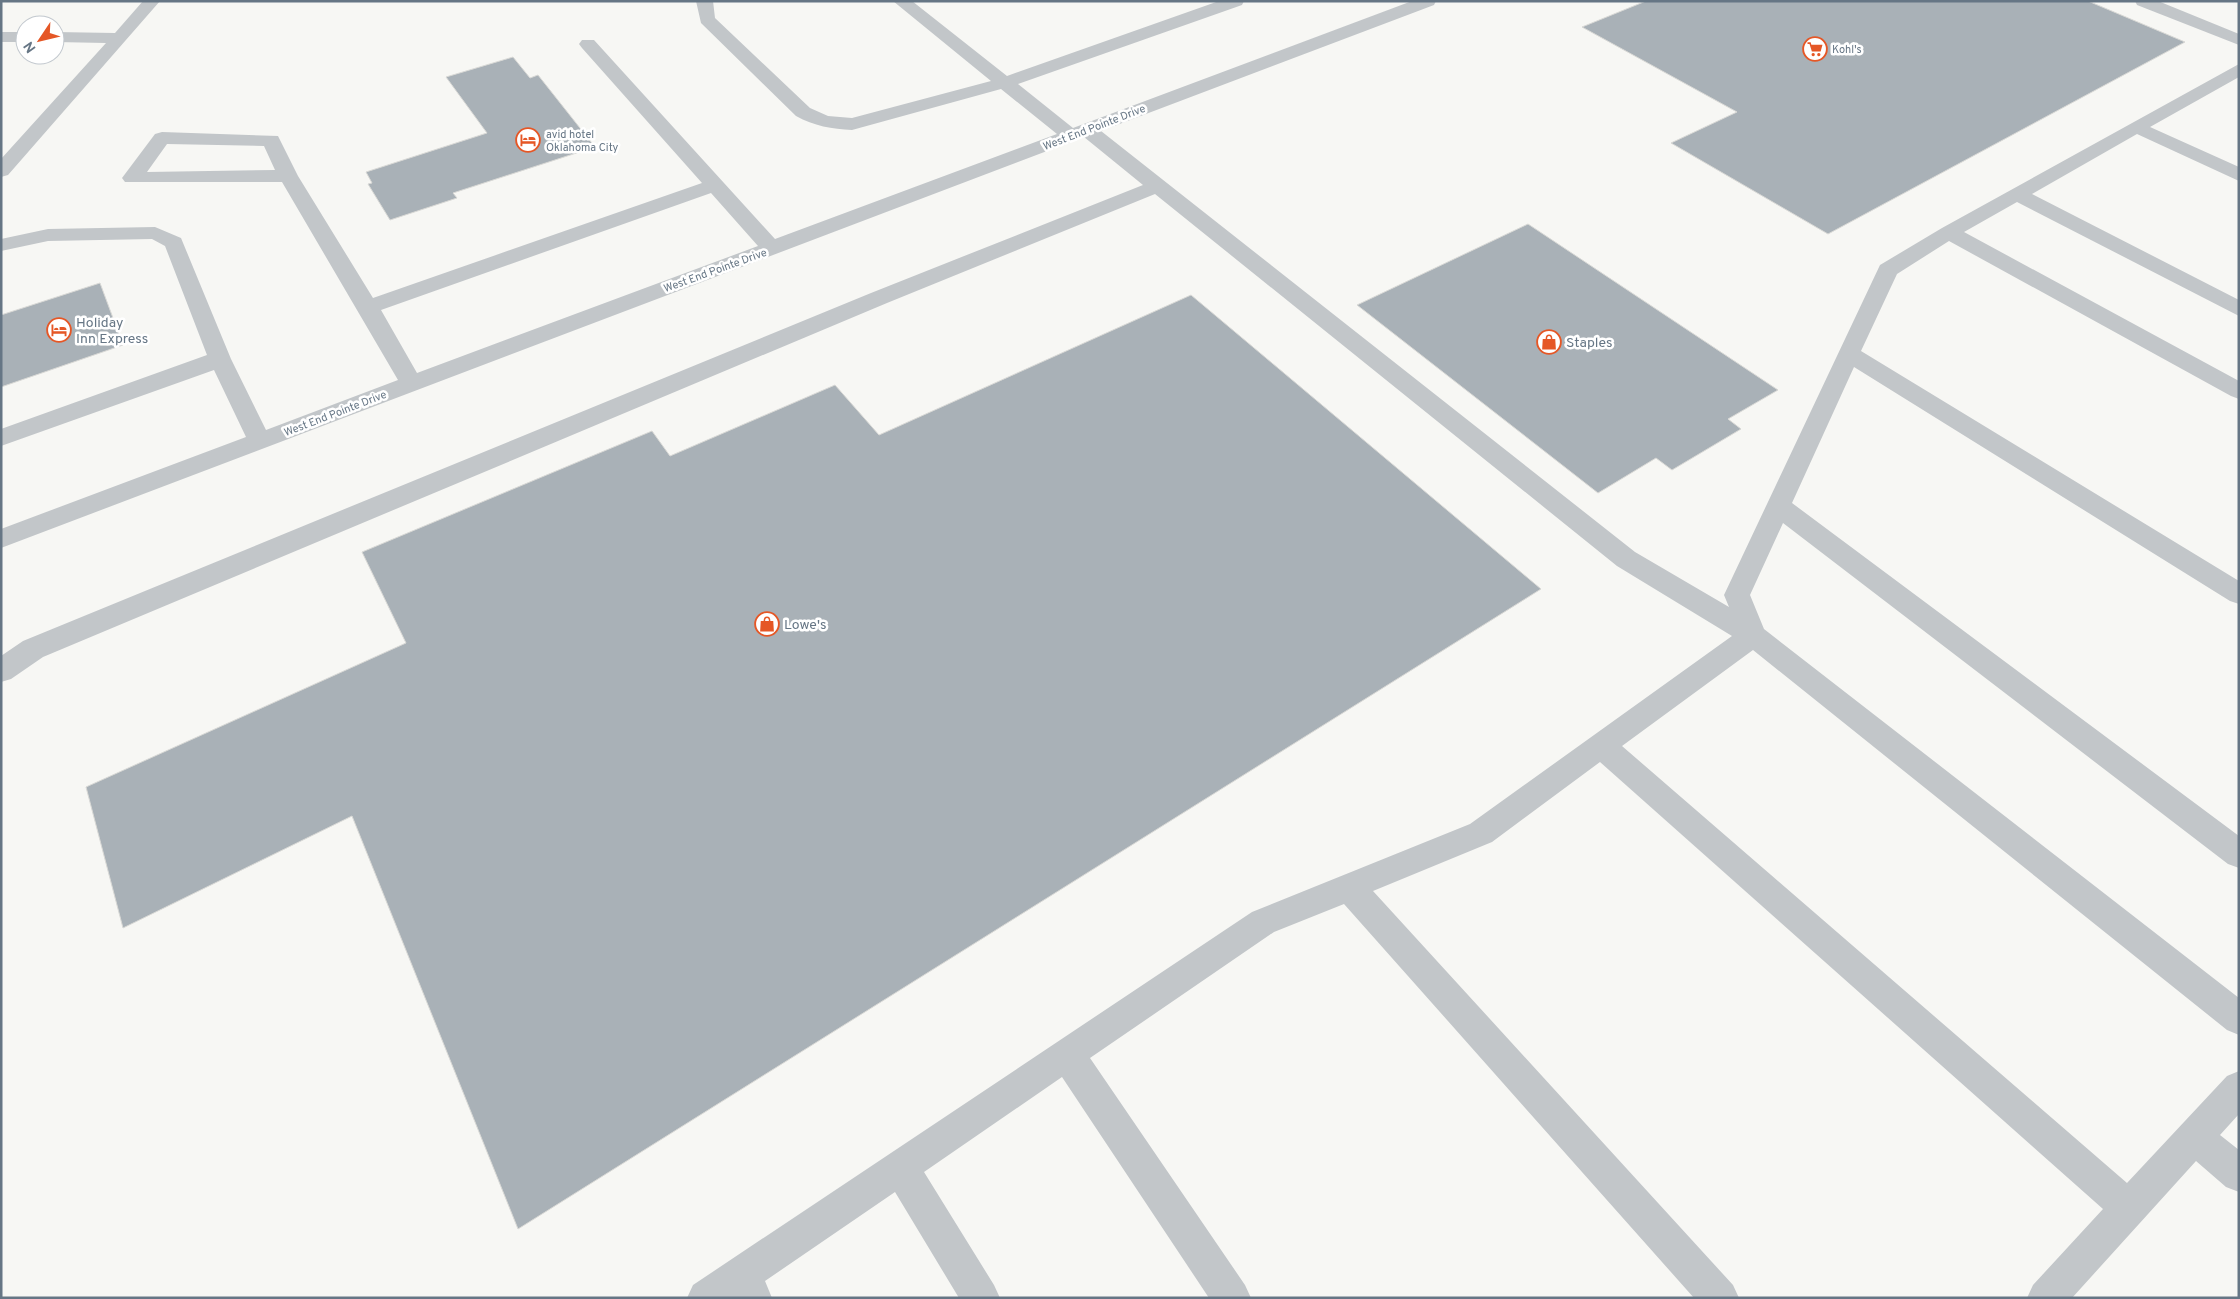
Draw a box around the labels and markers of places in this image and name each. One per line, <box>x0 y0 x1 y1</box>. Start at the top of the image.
supermarket icon: Kohl's <box>1802 36 1828 62</box>
place label: Kohl's <box>1832 43 1862 57</box>
hotel icon: avid hotel Oklahoma City <box>515 127 541 153</box>
place label: avid hotel Oklahoma City <box>546 128 619 155</box>
place label: Holiday Inn Express <box>76 315 148 348</box>
hotel icon: Holiday Inn Express <box>46 317 72 343</box>
shop icon: Staples <box>1536 329 1562 355</box>
place label: Staples <box>1566 335 1612 352</box>
shop icon: Lowe's <box>754 611 780 637</box>
place label: Lowe's <box>784 617 826 634</box>

